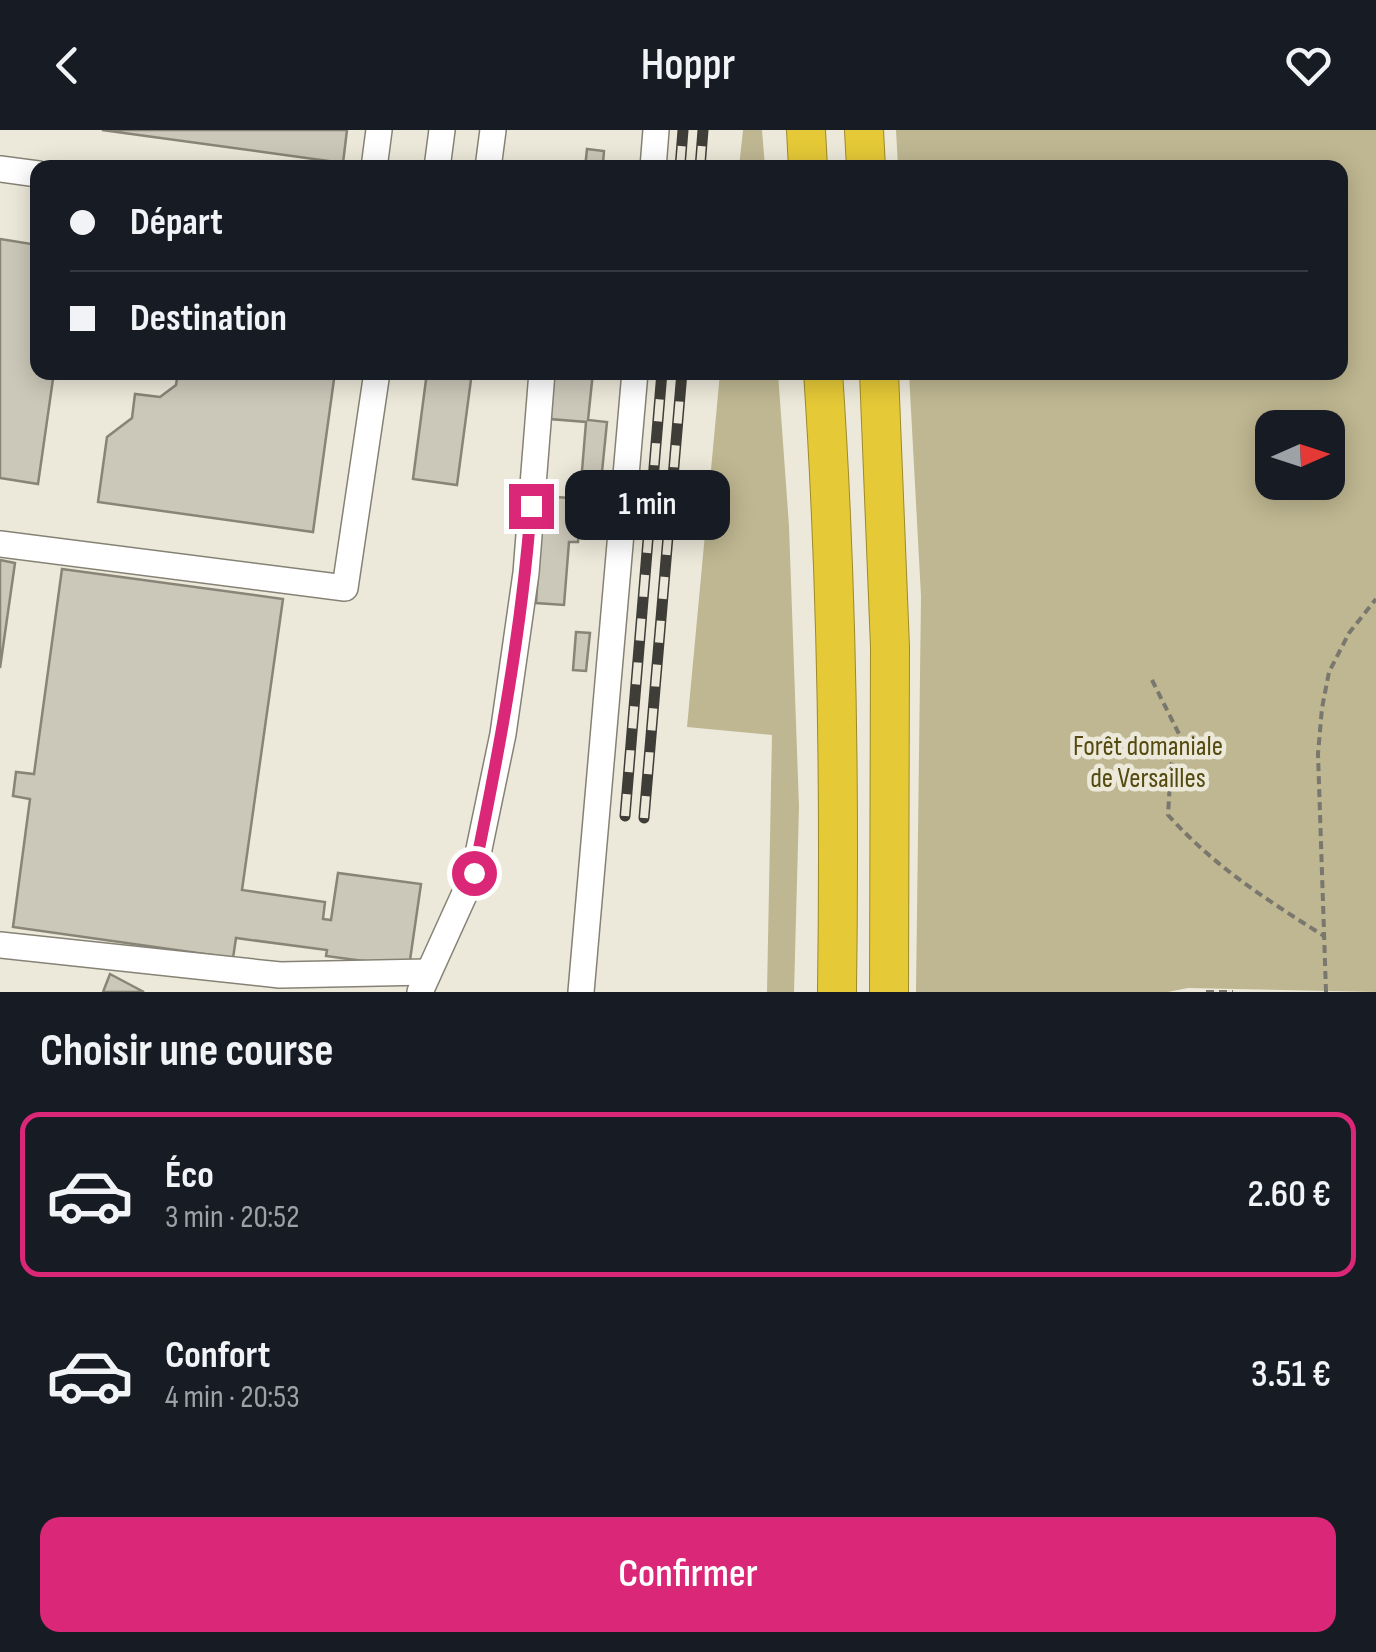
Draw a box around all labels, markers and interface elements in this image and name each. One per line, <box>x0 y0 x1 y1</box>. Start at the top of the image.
icon: back <box>40 38 95 93</box>
text: Hoppr <box>641 38 735 93</box>
icon: heart <box>1281 38 1336 93</box>
text: Départ <box>130 200 223 245</box>
text: Destination <box>130 296 287 341</box>
north arrow <box>1255 410 1345 500</box>
map controls <box>1255 410 1345 500</box>
callout: 1 min <box>566 471 731 541</box>
route end <box>509 484 554 529</box>
text: 1 min <box>618 485 677 524</box>
park label: Forêt domaniale de Versailles <box>1073 730 1223 795</box>
route start <box>452 851 497 896</box>
text: Choisir une course <box>40 1024 333 1079</box>
icon: car <box>45 1150 135 1240</box>
text: Éco <box>165 1153 214 1198</box>
text: 2.60 € <box>1247 1172 1331 1217</box>
text: 3 min · 20:52 <box>165 1198 299 1237</box>
icon: car <box>45 1330 135 1420</box>
text: Confort <box>165 1333 270 1378</box>
text: 3.51 € <box>1251 1352 1331 1397</box>
text: 4 min · 20:53 <box>165 1378 300 1417</box>
button: Confirmer <box>40 1517 1336 1632</box>

